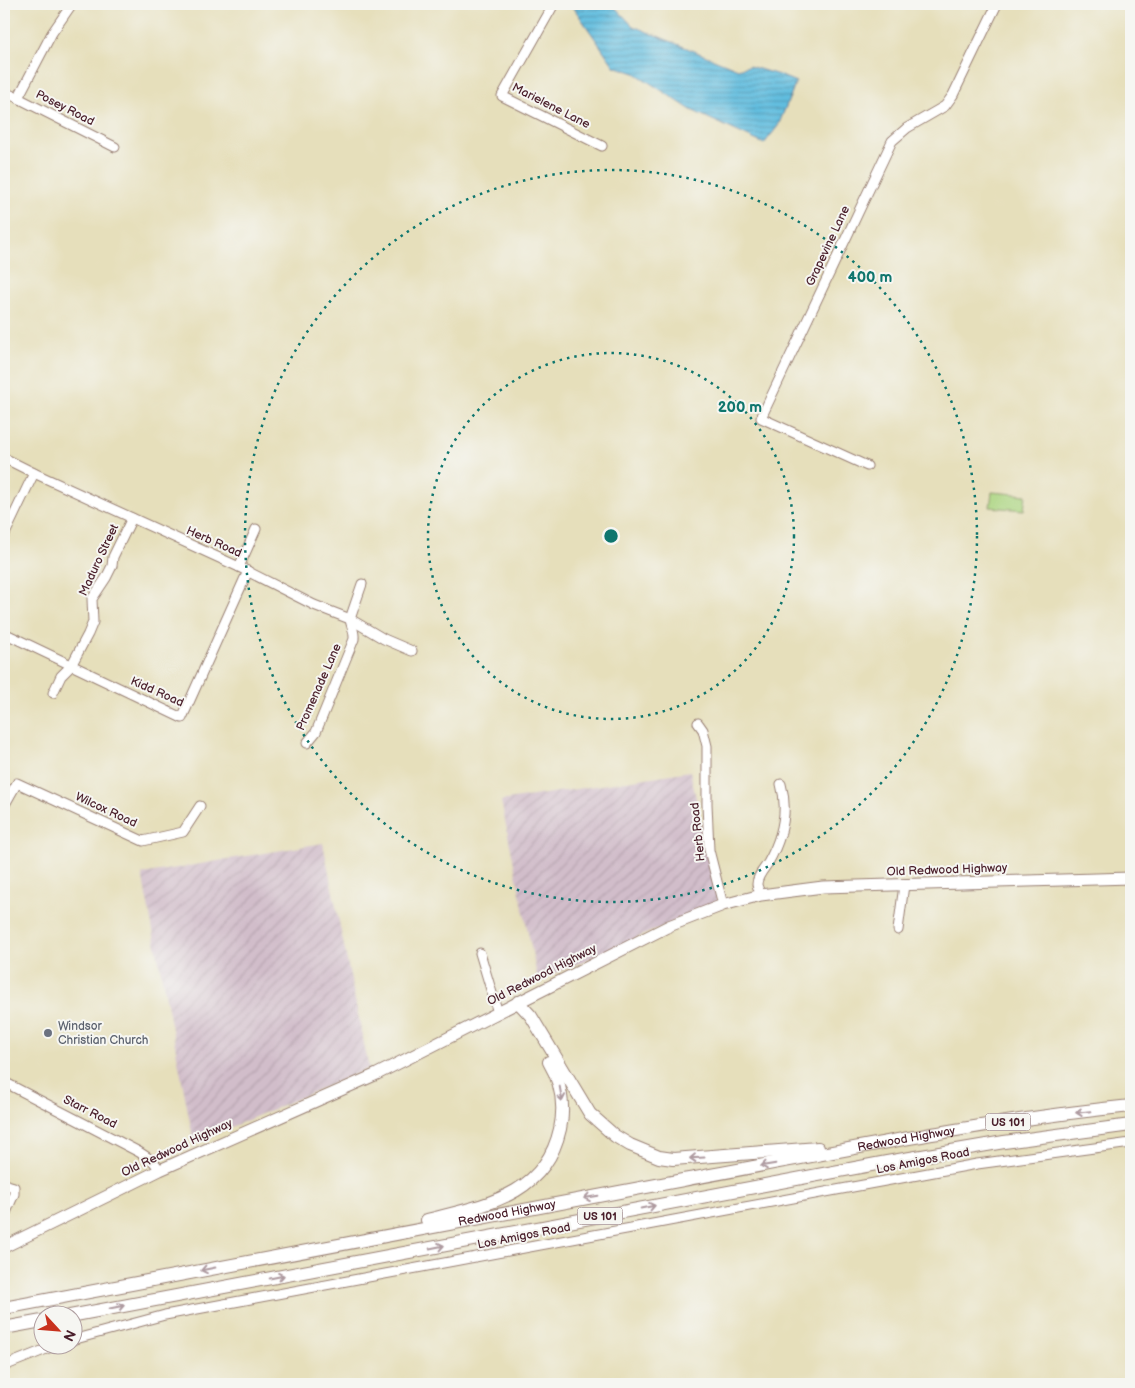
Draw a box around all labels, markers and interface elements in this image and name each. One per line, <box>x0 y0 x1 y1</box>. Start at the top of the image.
street label: Marielene Lane <box>510 80 592 132</box>
street label: Posey Road <box>33 87 97 129</box>
street label: Grapevine Lane <box>803 203 853 289</box>
text: 400 m <box>848 268 892 287</box>
text: 200 m <box>718 398 762 417</box>
street label: Maduro Street <box>76 521 122 598</box>
street label: Herb Road <box>184 523 244 561</box>
centre of rings <box>602 527 620 545</box>
street label: Promenade Lane <box>293 641 345 733</box>
street label: Kidd Road <box>128 674 186 710</box>
street label: Wilcox Road <box>73 789 139 831</box>
street label: Herb Road <box>687 802 709 862</box>
street label: Old Redwood Highway <box>886 860 1008 880</box>
street label: Old Redwood Highway <box>485 941 600 1009</box>
place label: Windsor Christian Church <box>58 1019 149 1048</box>
marker: Windsor Christian Church <box>42 1027 54 1039</box>
one-way arrow <box>556 1085 566 1101</box>
street label: Starr Road <box>61 1092 119 1132</box>
one-way arrow <box>1075 1107 1091 1117</box>
road number: US 101 <box>986 1114 1030 1130</box>
street label: Old Redwood Highway <box>119 1115 235 1180</box>
street label: Redwood Highway <box>856 1123 957 1155</box>
street label: Los Amigos Road <box>875 1145 971 1177</box>
one-way arrow <box>689 1154 705 1163</box>
one-way arrow <box>760 1160 776 1170</box>
one-way arrow <box>583 1193 599 1203</box>
street label: Redwood Highway <box>457 1196 558 1229</box>
one-way arrow <box>640 1201 656 1211</box>
road number: US 101 <box>578 1208 622 1224</box>
street label: Los Amigos Road <box>476 1220 572 1252</box>
one-way arrow <box>429 1241 445 1251</box>
one-way arrow <box>200 1265 216 1274</box>
one-way arrow <box>269 1271 285 1281</box>
one-way arrow <box>109 1301 125 1311</box>
north arrow <box>32 1306 82 1356</box>
text: N <box>59 1327 79 1344</box>

